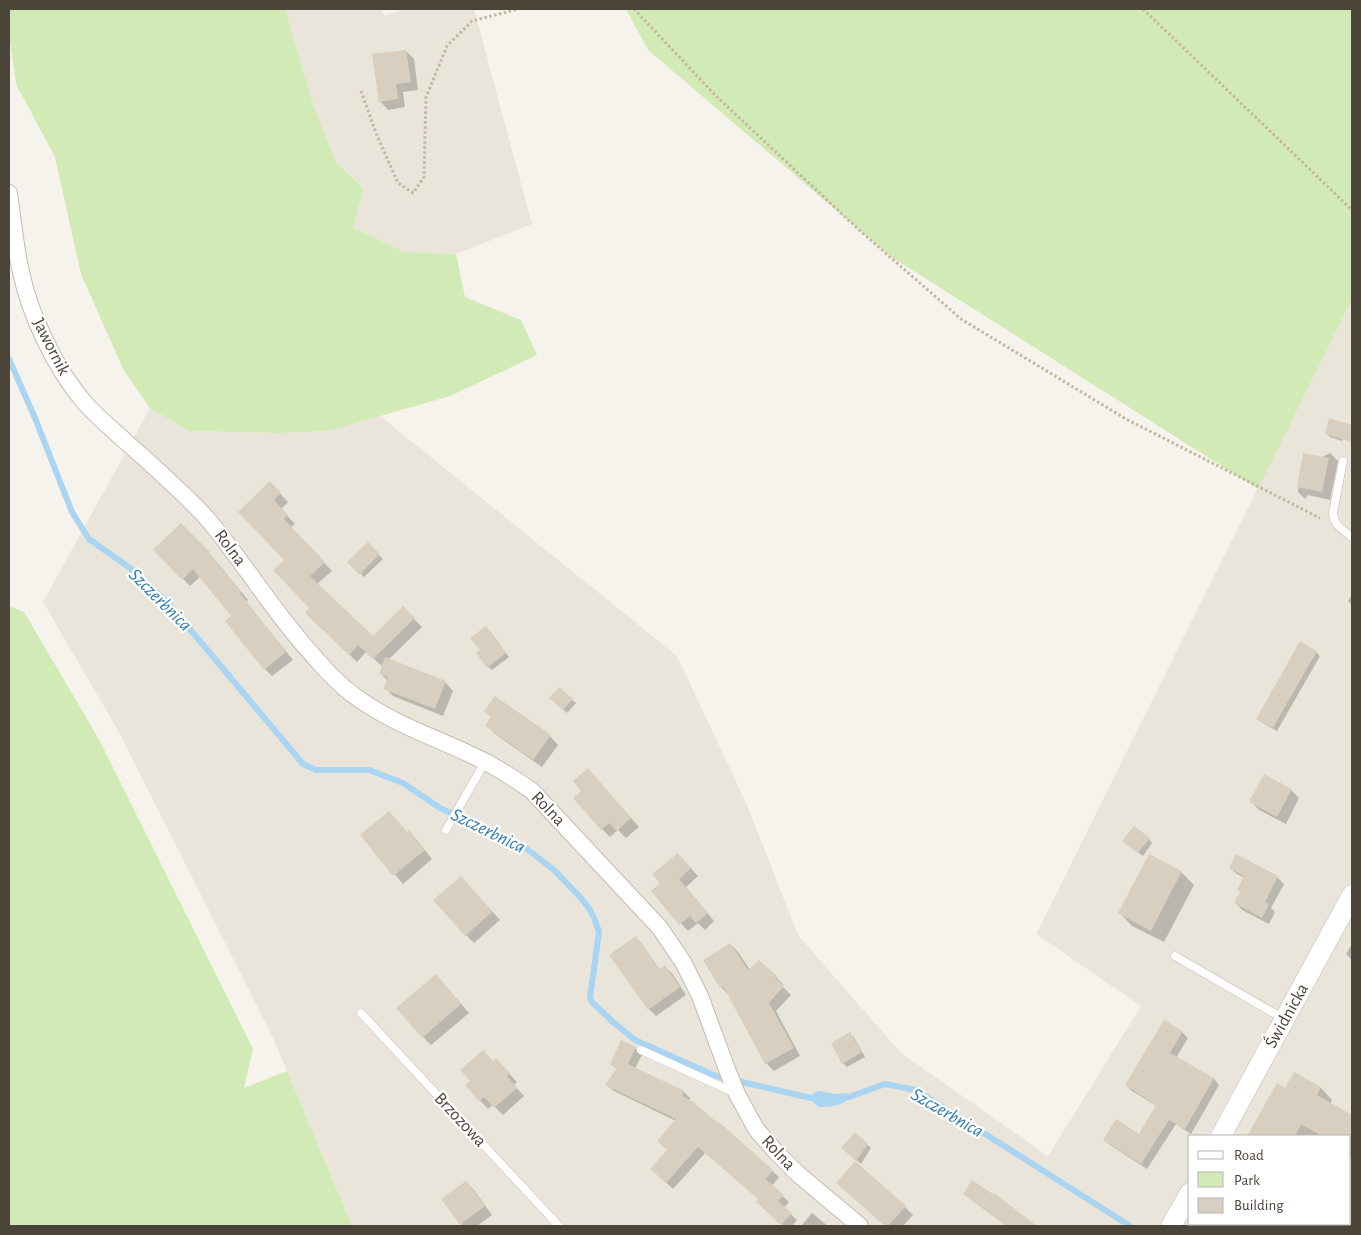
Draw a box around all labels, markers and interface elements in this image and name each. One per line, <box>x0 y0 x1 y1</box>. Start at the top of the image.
street label: Jawornik <box>29 316 73 379</box>
street label: Rolna <box>211 527 249 569</box>
water label: Szczerbnica <box>125 565 195 635</box>
street label: Rolna <box>528 788 568 830</box>
water label: Szczerbnica <box>448 805 528 857</box>
street label: Świdnicka <box>1259 979 1312 1051</box>
water label: Szczerbnica <box>908 1085 986 1141</box>
street label: Brzozowa <box>431 1089 489 1151</box>
street label: Rolna <box>758 1132 798 1174</box>
legend <box>1188 1135 1351 1225</box>
text: Road <box>1234 1148 1264 1163</box>
text: Park <box>1234 1173 1260 1188</box>
text: Building <box>1234 1198 1284 1213</box>

